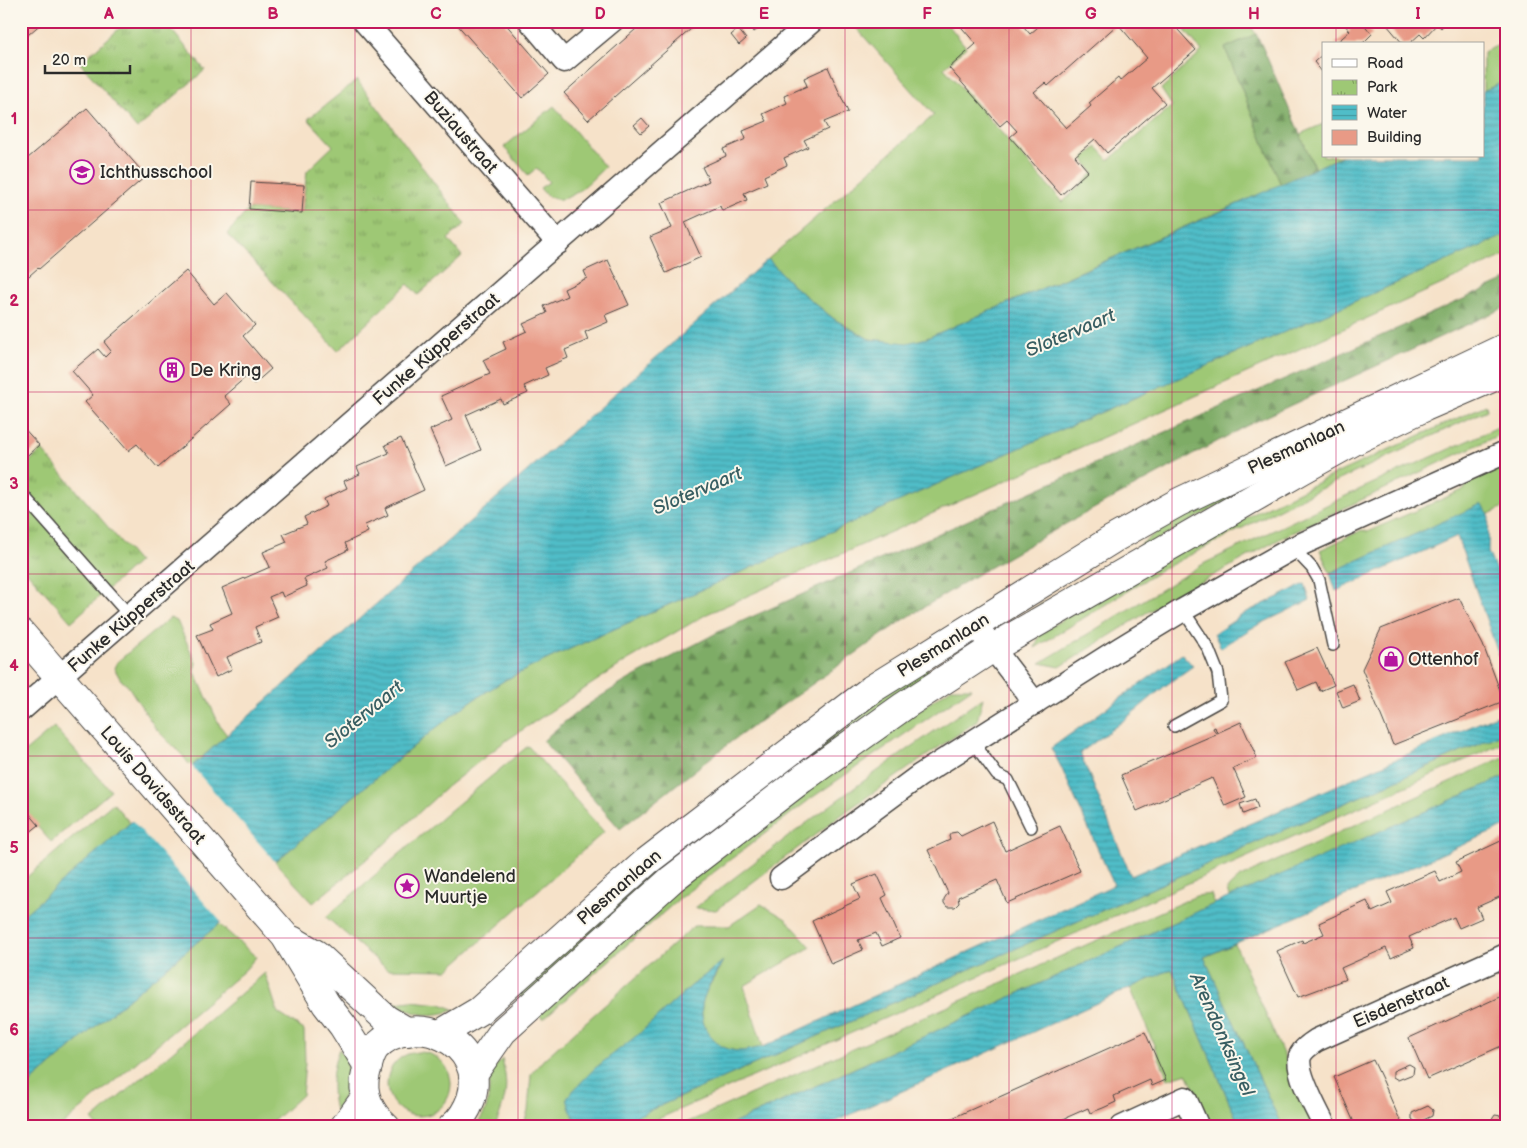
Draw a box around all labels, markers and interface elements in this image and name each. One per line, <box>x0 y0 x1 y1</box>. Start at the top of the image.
text: A <box>103 5 114 24</box>
text: B <box>267 5 279 24</box>
text: C <box>430 5 442 24</box>
text: D <box>594 5 606 24</box>
text: E <box>759 5 769 24</box>
text: F <box>922 5 932 24</box>
text: G <box>1085 5 1097 24</box>
text: H <box>1248 5 1260 24</box>
text: I <box>1415 5 1421 24</box>
scale bar <box>45 42 130 74</box>
legend <box>1322 42 1484 158</box>
text: 20 m <box>52 51 86 70</box>
text: Road <box>1367 54 1403 73</box>
text: Park <box>1367 78 1398 97</box>
street label: Buziaustraat <box>419 87 502 178</box>
text: Water <box>1367 104 1407 123</box>
text: 1 <box>11 110 17 129</box>
text: Building <box>1367 128 1422 147</box>
school or university icon: Ichthusschool <box>69 159 95 185</box>
place label: Ichthusschool <box>100 162 212 183</box>
street label: Funke Küpperstraat <box>369 288 504 410</box>
text: 2 <box>9 292 19 311</box>
water label: Slotervaart <box>1022 304 1120 363</box>
building icon: De Kring <box>159 357 185 383</box>
place label: De Kring <box>190 360 261 381</box>
street label: Plesmanlaan <box>1244 416 1348 479</box>
water label: Slotervaart <box>649 462 747 521</box>
text: 3 <box>9 475 19 494</box>
street label: Funke Küpperstraat <box>64 555 199 677</box>
street label: Plesmanlaan <box>893 609 993 682</box>
shop icon: Ottenhof <box>1378 646 1404 672</box>
place label: Ottenhof <box>1408 649 1479 670</box>
text: 4 <box>9 657 19 676</box>
water label: Slotervaart <box>320 676 409 754</box>
street label: Louis Davidsstraat <box>96 722 210 849</box>
text: 5 <box>9 839 19 858</box>
street label: Plesmanlaan <box>573 845 666 930</box>
place label: Wandelend Muurtje <box>424 866 516 908</box>
place icon: Wandelend Muurtje <box>394 873 420 899</box>
water label: Arendonksingel <box>1184 969 1259 1100</box>
street label: Eisdenstraat <box>1350 972 1453 1033</box>
text: 6 <box>9 1021 19 1040</box>

